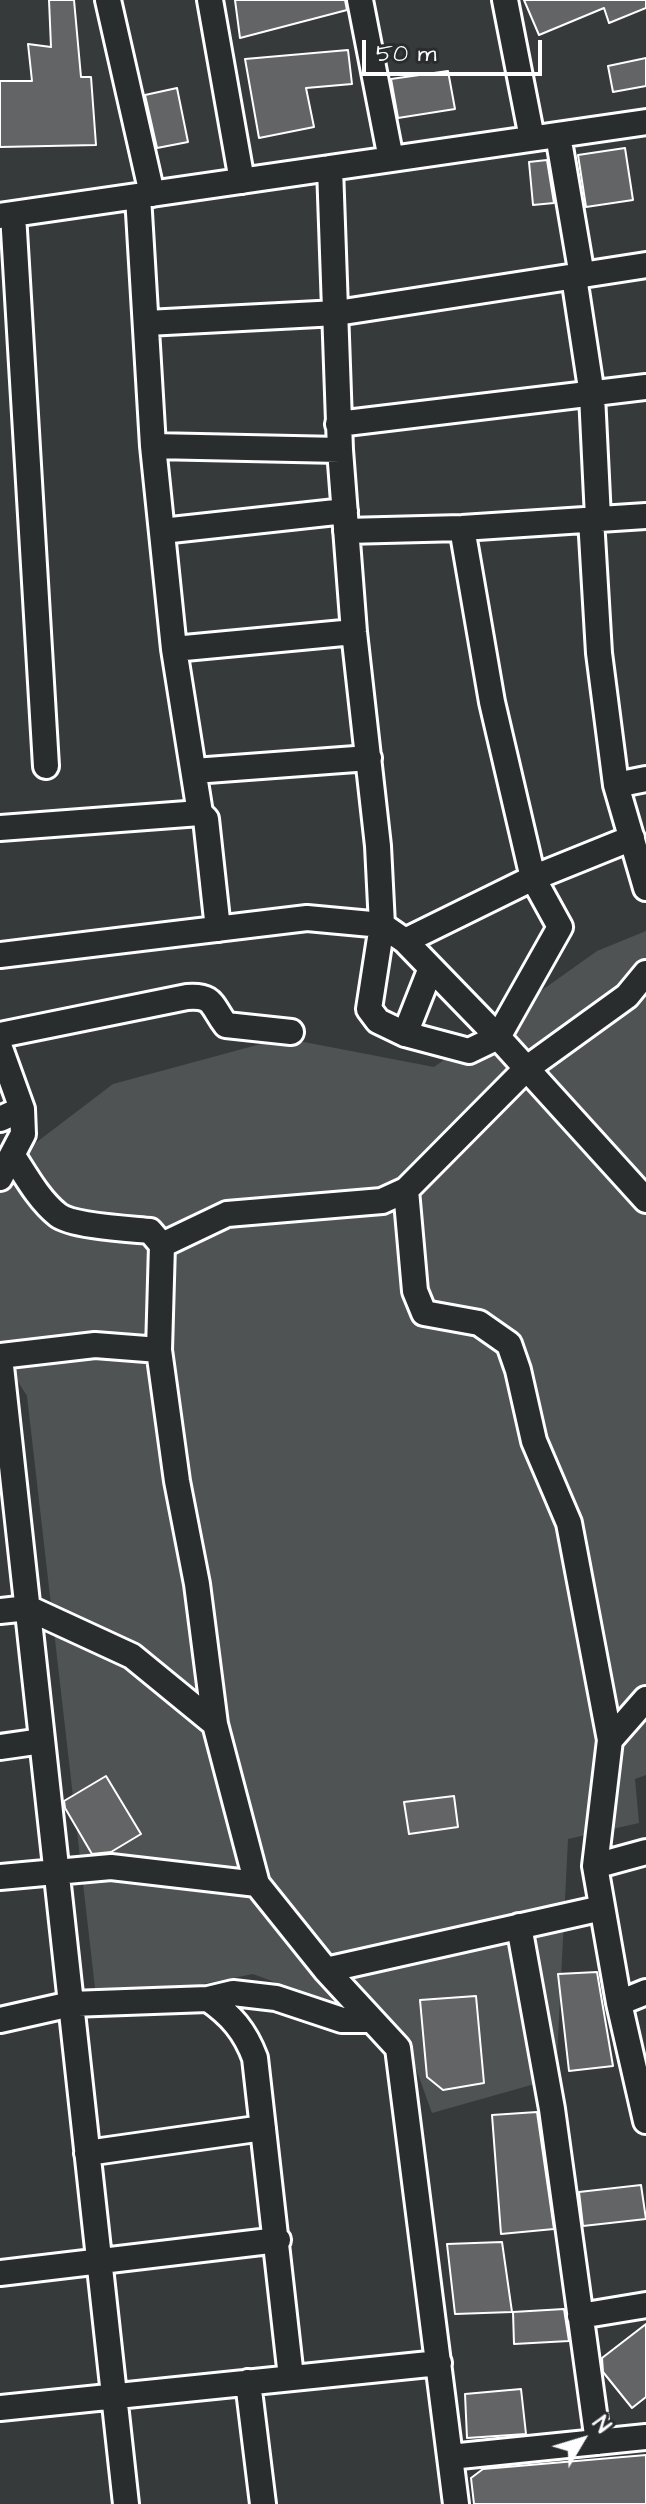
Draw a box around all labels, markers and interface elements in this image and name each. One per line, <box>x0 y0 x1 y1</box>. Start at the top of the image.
scale bar <box>366 24 546 74</box>
text: 50 m <box>376 37 436 71</box>
north arrow <box>542 2400 622 2480</box>
text: N <box>585 2410 618 2440</box>

